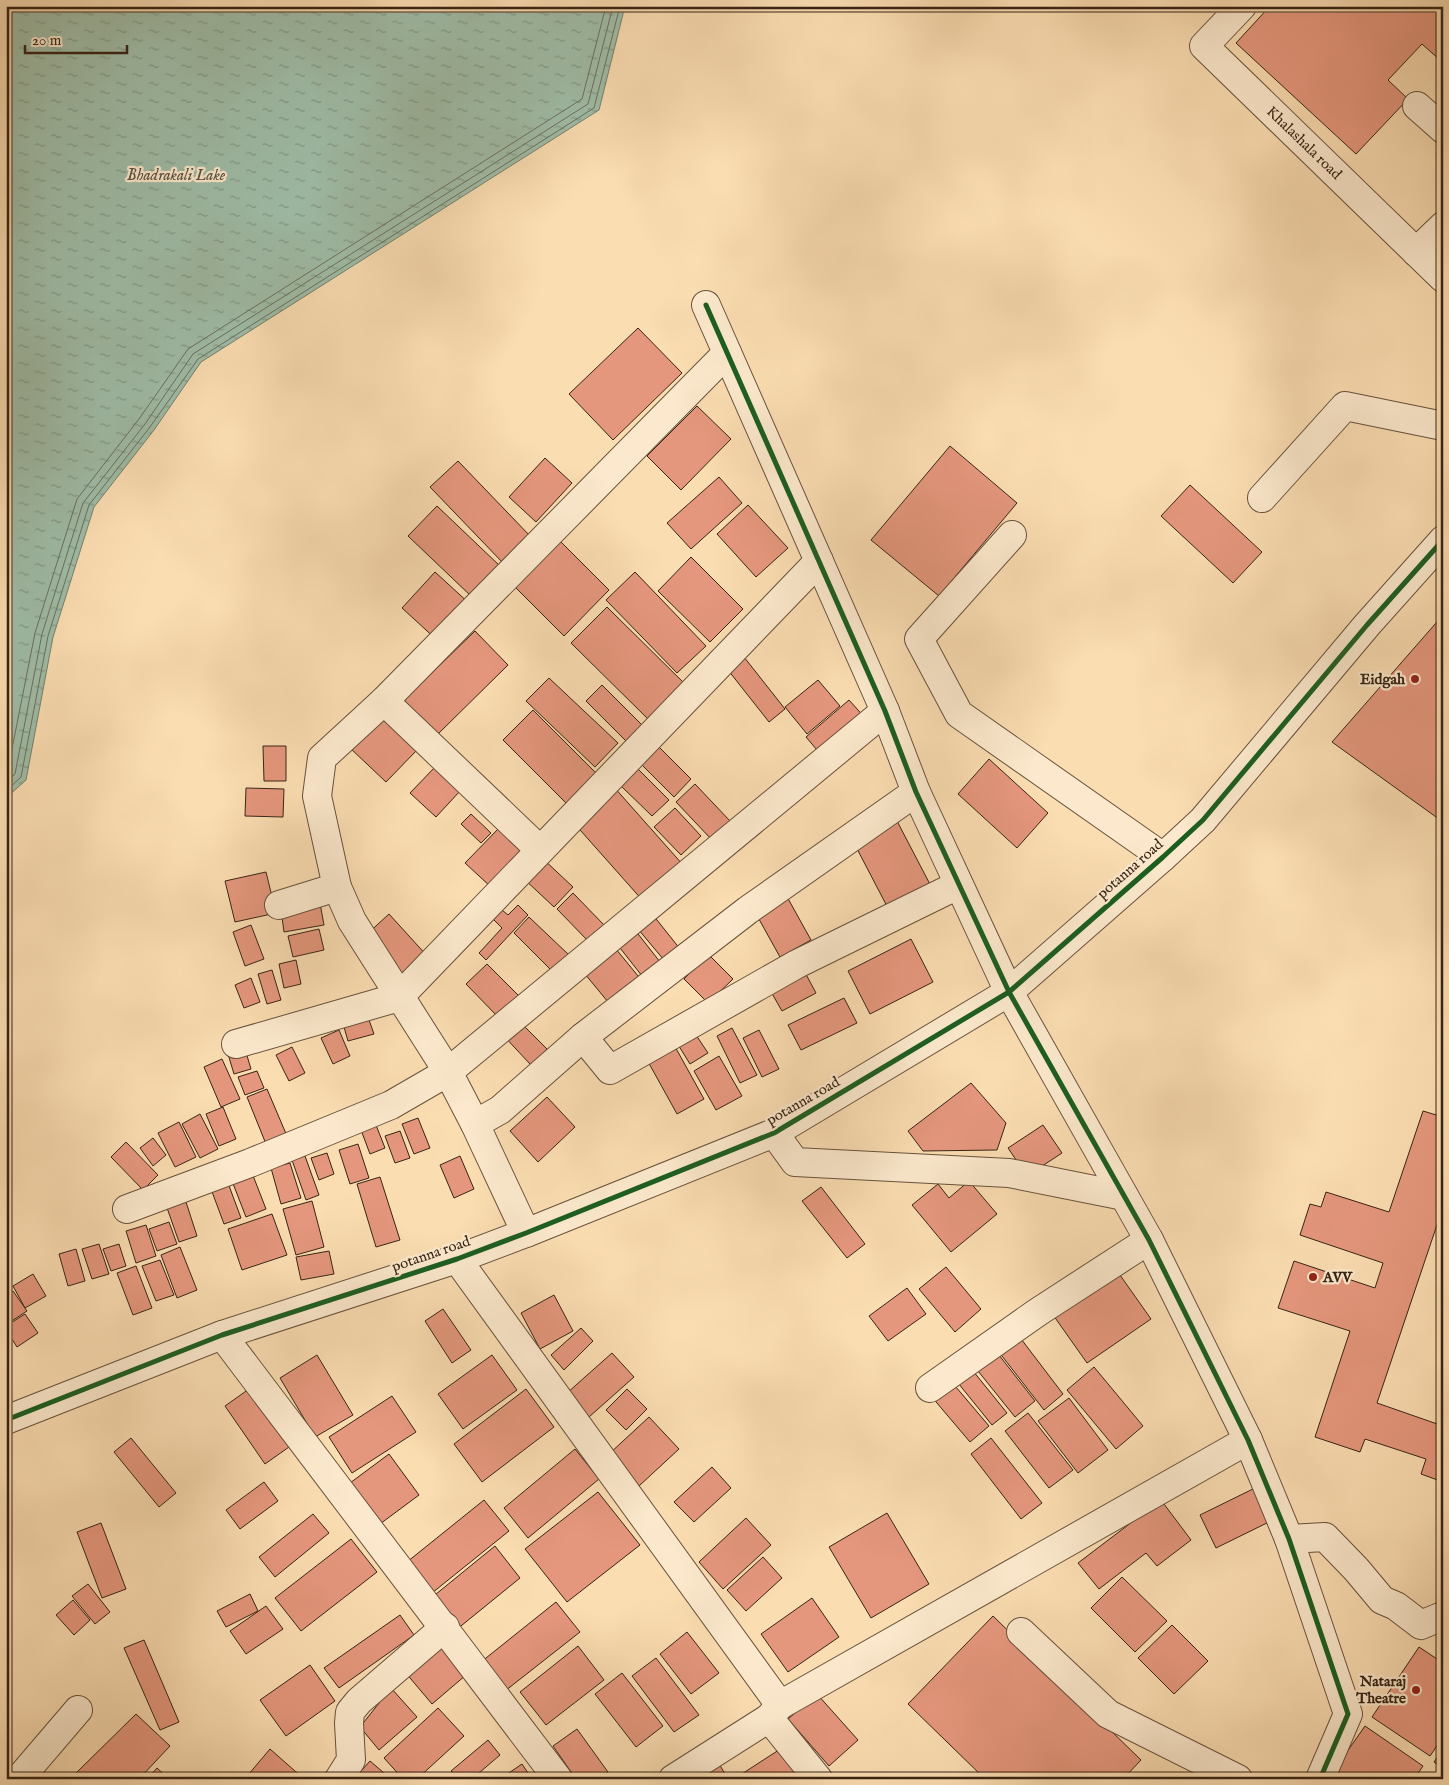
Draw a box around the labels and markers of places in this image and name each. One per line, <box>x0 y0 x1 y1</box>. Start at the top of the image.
place label: Eidgah <box>1360 670 1406 689</box>
marker: Eidgah <box>1409 673 1421 685</box>
place label: AVV <box>1322 1268 1353 1287</box>
marker: AVV <box>1307 1271 1319 1283</box>
place label: Nataraj Theatre <box>1355 1672 1406 1708</box>
marker: Nataraj Theatre <box>1410 1684 1422 1696</box>

